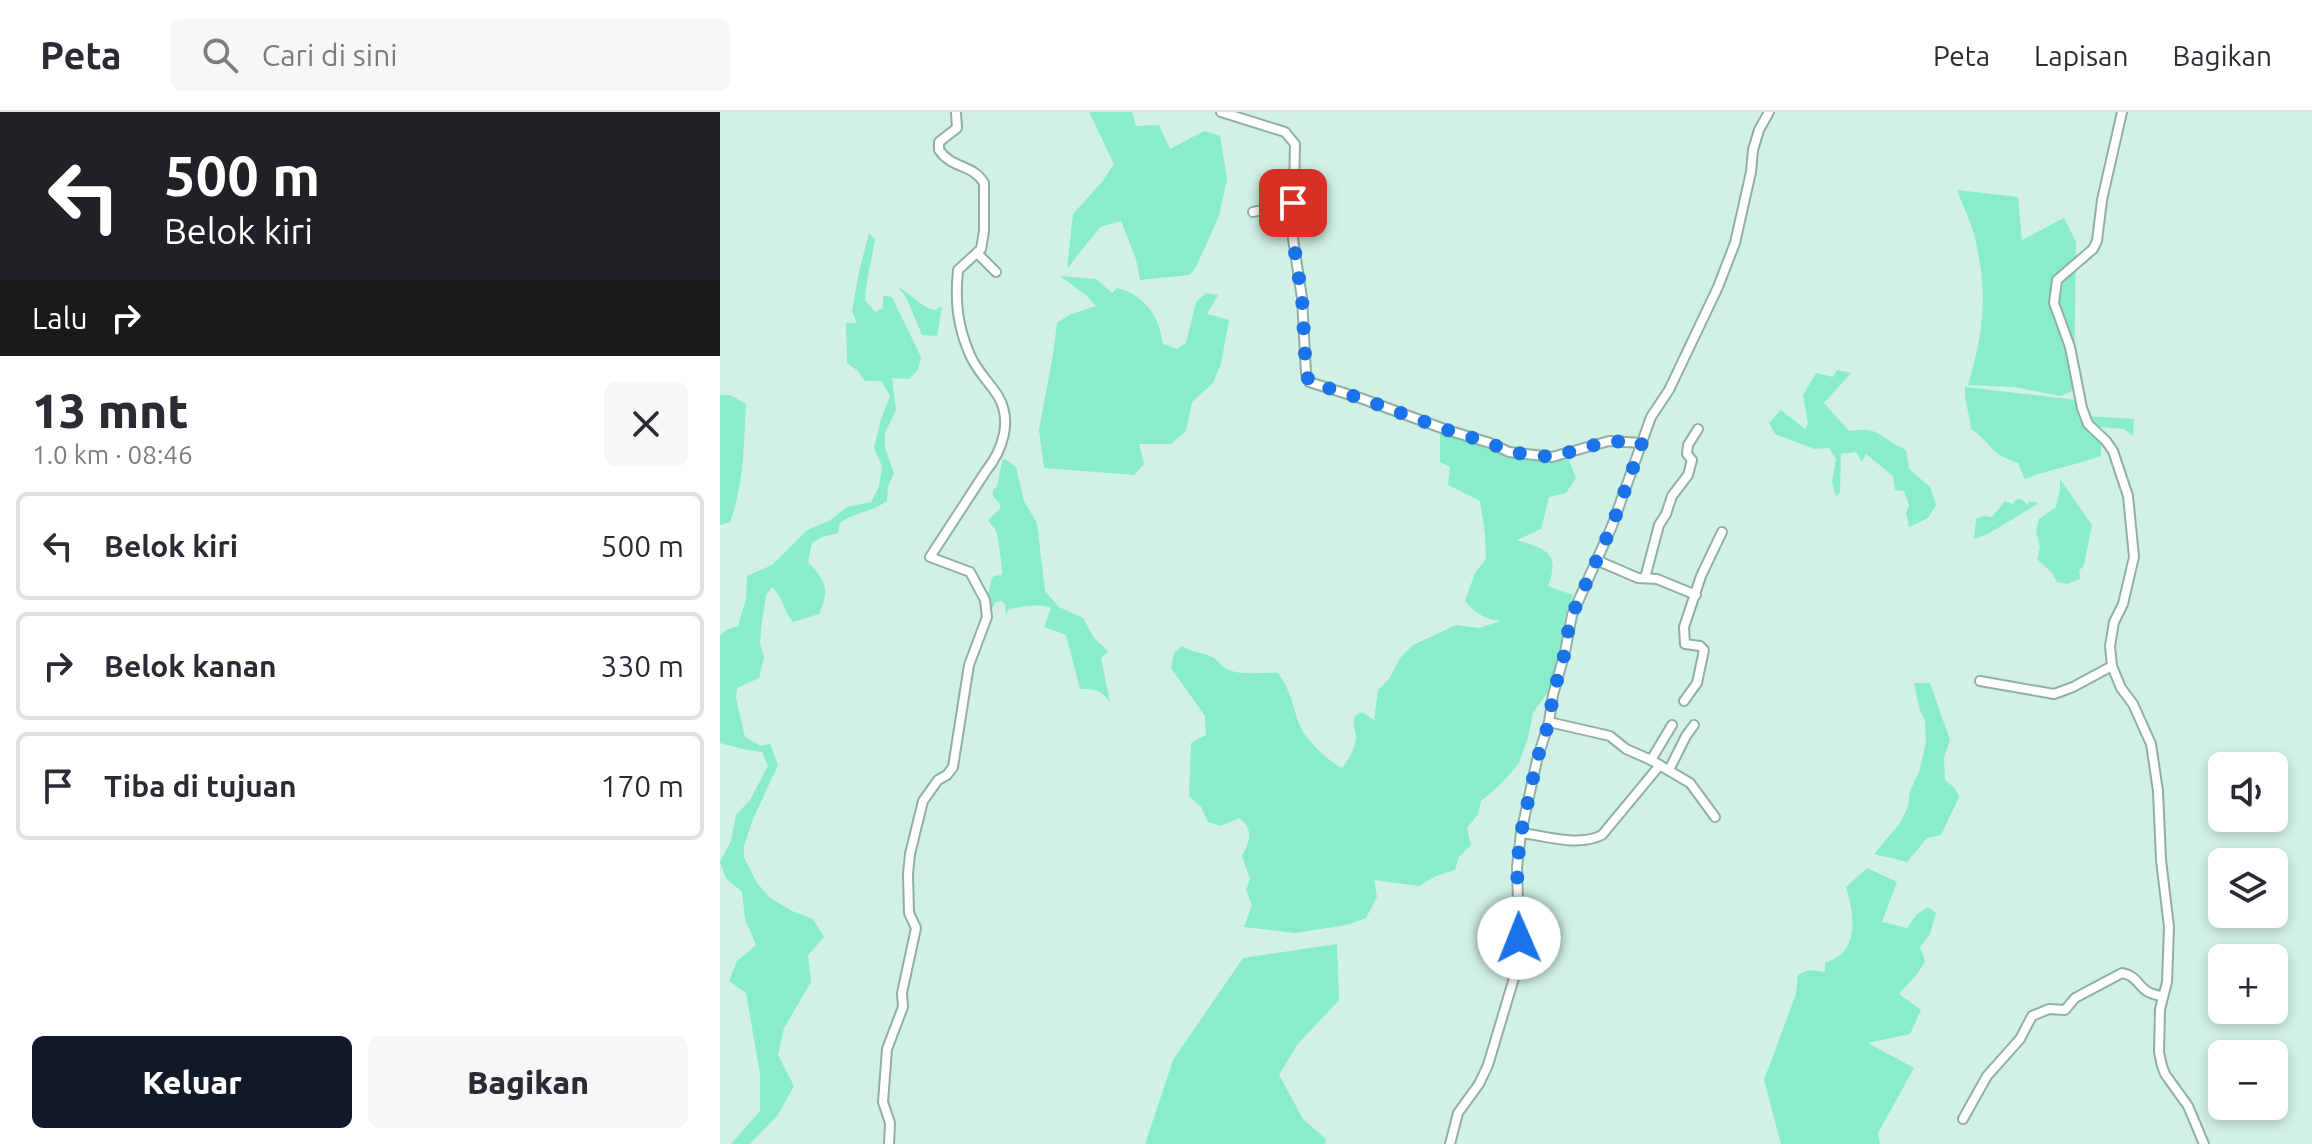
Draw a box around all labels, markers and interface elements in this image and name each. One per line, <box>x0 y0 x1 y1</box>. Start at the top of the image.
search box <box>170 19 730 91</box>
icon: search <box>198 33 242 77</box>
text: Peta <box>40 34 122 76</box>
text: Cari di sini <box>262 38 398 72</box>
text: Peta <box>1933 40 1990 71</box>
text: Lapisan <box>2034 40 2128 71</box>
text: Bagikan <box>2172 40 2272 71</box>
icon: left <box>32 144 136 248</box>
text: 500 m <box>164 144 320 207</box>
pin <box>1259 169 1327 237</box>
icon: arrive <box>1271 181 1315 225</box>
text: Belok kiri <box>164 210 313 251</box>
icon: right <box>104 296 148 340</box>
text: Lalu <box>32 301 88 335</box>
button: close <box>604 382 688 466</box>
text: 13 mnt <box>32 383 189 437</box>
text: 1.0 km · 08:46 <box>32 440 193 469</box>
icon: left <box>36 524 80 568</box>
text: Belok kiri <box>104 529 238 563</box>
text: 500 m <box>600 529 684 563</box>
icon: right <box>36 644 80 688</box>
text: Belok kanan <box>104 649 277 683</box>
text: 330 m <box>600 649 684 683</box>
map controls <box>2208 752 2288 1120</box>
button: sound <box>2208 752 2288 832</box>
icon: arrive <box>36 764 80 808</box>
text: Tiba di tujuan <box>104 769 297 803</box>
text: 170 m <box>600 769 684 803</box>
button: layers <box>2208 848 2288 928</box>
position arrow <box>1477 896 1561 980</box>
button: + <box>2208 944 2288 1024</box>
button: Keluar <box>32 1036 352 1128</box>
button: Bagikan <box>368 1036 688 1128</box>
button: − <box>2208 1040 2288 1120</box>

